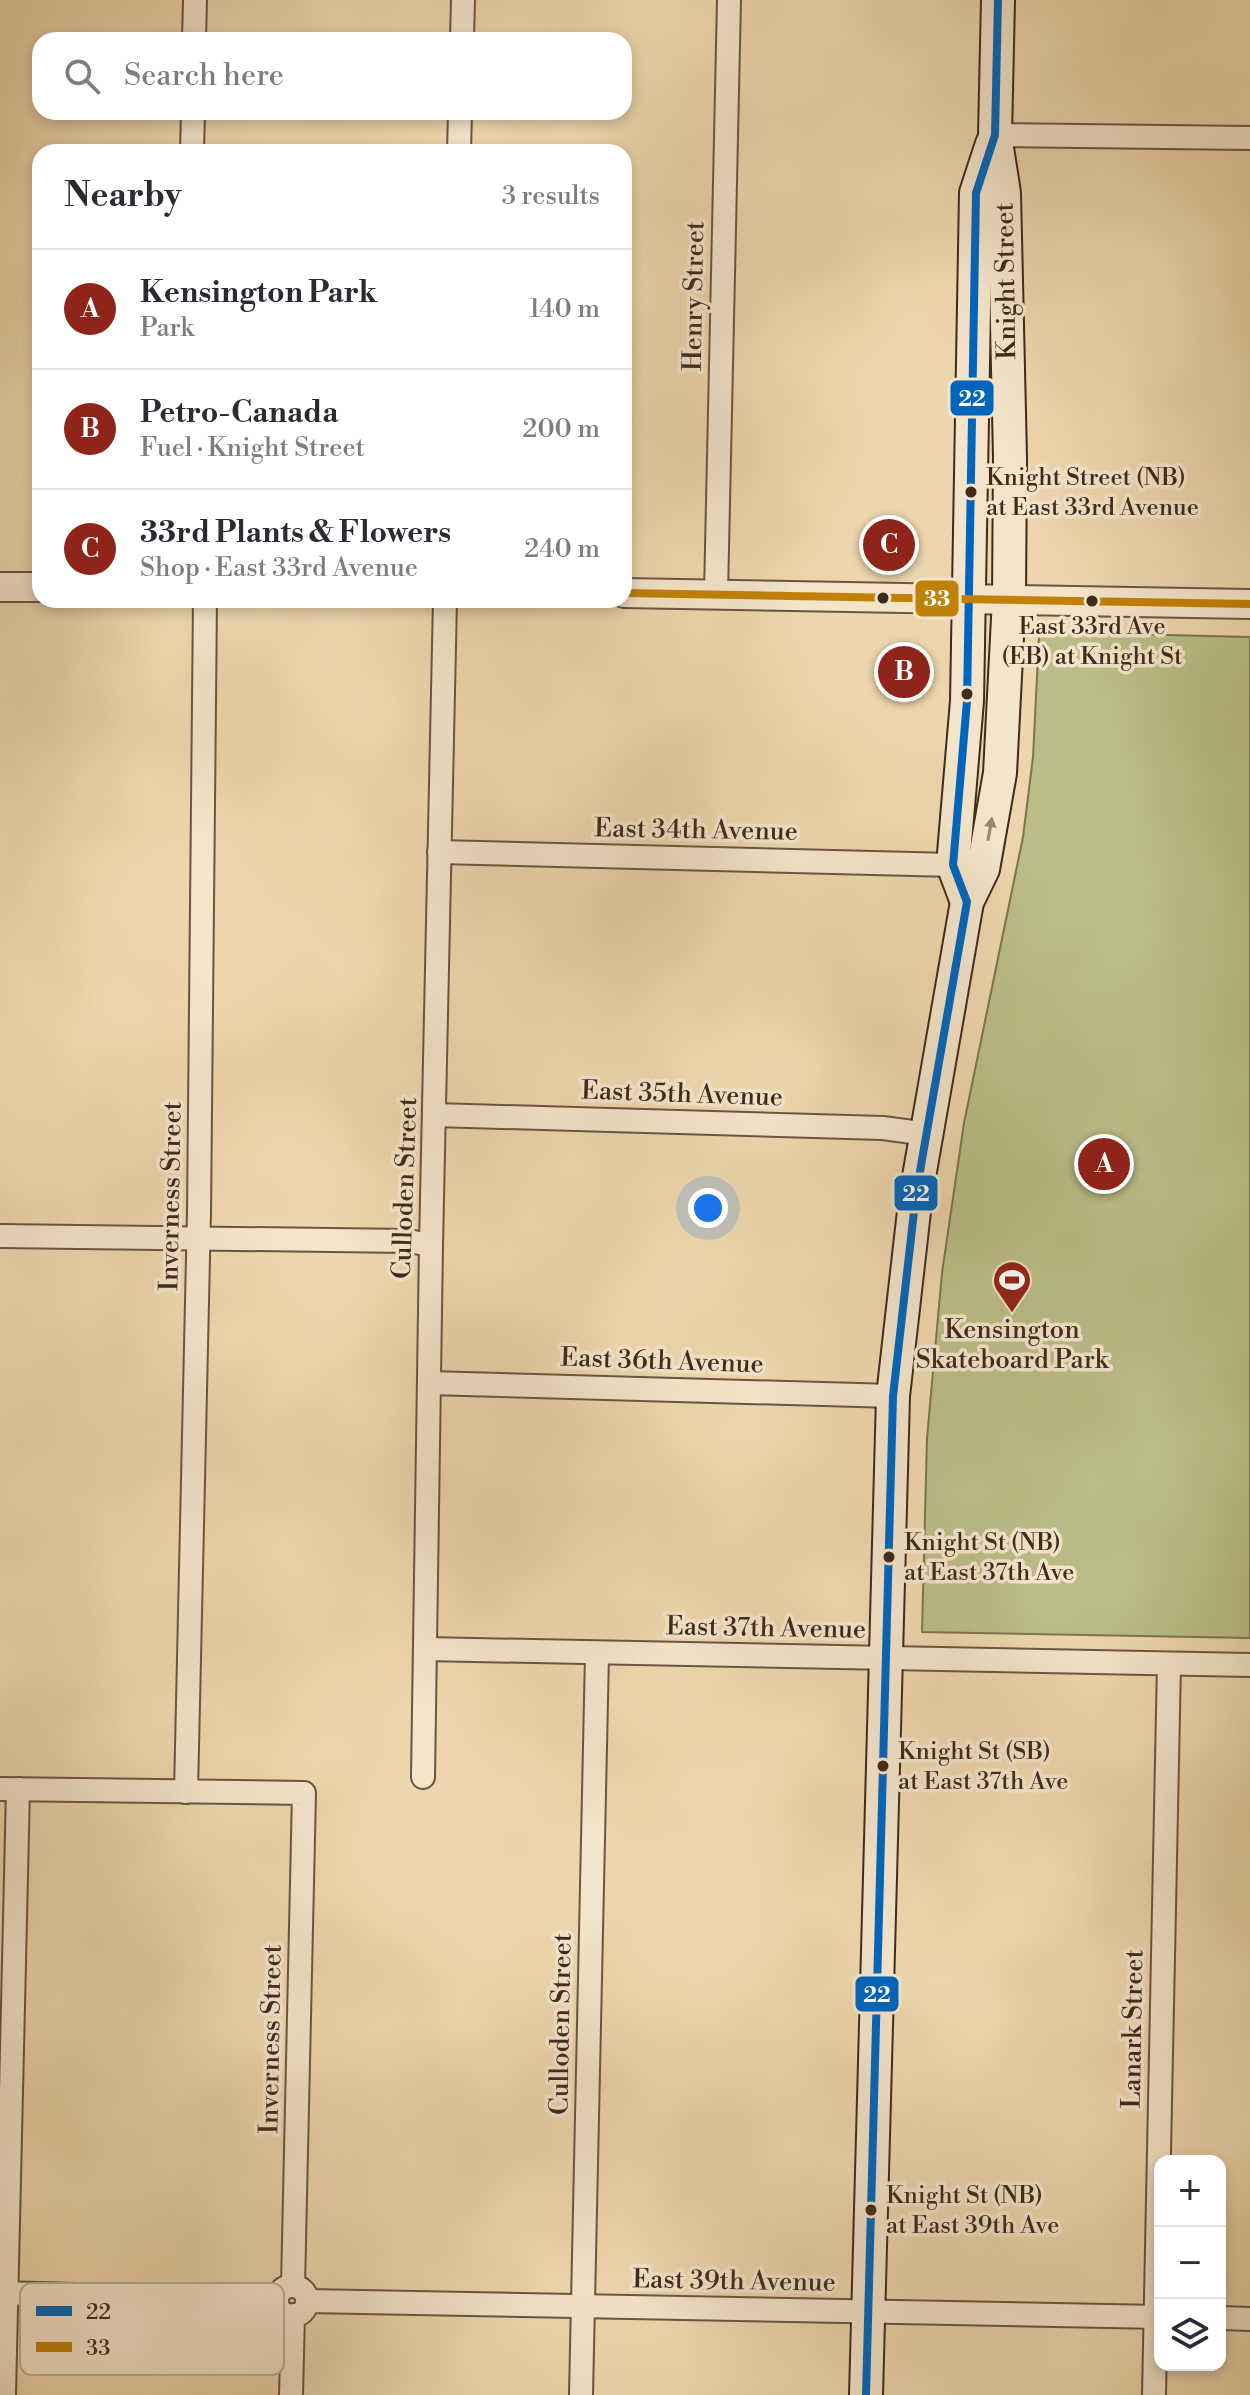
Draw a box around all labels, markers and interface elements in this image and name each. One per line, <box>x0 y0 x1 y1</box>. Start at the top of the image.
search box <box>32 32 632 120</box>
icon: search <box>60 54 104 98</box>
text: Search here <box>124 57 284 95</box>
text: Nearby <box>64 175 182 217</box>
text: 3 results <box>502 180 600 212</box>
street label: Knight Street <box>989 202 1023 360</box>
street label: Henry Street <box>677 221 711 371</box>
text: Kensington Park <box>140 274 377 312</box>
text: A <box>81 293 99 325</box>
text: 140 m <box>529 293 600 325</box>
text: Park <box>140 312 194 344</box>
line badge: 22 <box>949 379 995 417</box>
text: 22 <box>958 386 986 413</box>
text: Petro-Canada <box>140 394 338 432</box>
text: B <box>80 413 100 445</box>
text: 200 m <box>523 413 600 445</box>
text: Fuel · Knight Street <box>140 432 365 464</box>
place label: Knight Street (NB) at East 33rd Avenue <box>986 463 1199 523</box>
marker: Knight Street (NB) at East 33rd Avenue <box>963 484 979 500</box>
text: 33rd Plants & Flowers <box>140 514 451 552</box>
pin: C <box>863 515 915 575</box>
text: C <box>81 533 99 565</box>
text: 240 m <box>524 533 600 565</box>
text: Shop · East 33rd Avenue <box>140 552 418 584</box>
line badge: 33 <box>914 579 960 618</box>
text: 33 <box>924 586 950 613</box>
unlabelled marker <box>875 590 891 606</box>
marker: East 33rd Ave (EB) at Knight St <box>1084 593 1100 609</box>
place label: East 33rd Ave (EB) at Knight St <box>1002 612 1183 672</box>
pin: B <box>878 642 930 702</box>
unlabelled marker <box>959 686 975 702</box>
street label: East 34th Avenue <box>594 812 798 848</box>
one-way arrow <box>984 816 997 841</box>
street label: East 35th Avenue <box>580 1074 784 1114</box>
street label: Culloden Street <box>386 1096 424 1280</box>
street label: Inverness Street <box>153 1101 189 1291</box>
pin: A <box>1078 1134 1130 1194</box>
line badge: 22 <box>893 1174 939 1212</box>
text: 22 <box>902 1181 930 1208</box>
your location <box>688 1188 728 1228</box>
sports icon: Kensington Skateboard Park <box>991 1259 1033 1314</box>
place label: Kensington Skateboard Park <box>916 1314 1110 1376</box>
street label: East 36th Avenue <box>560 1341 764 1381</box>
place label: Knight St (NB) at East 37th Ave <box>904 1528 1074 1588</box>
marker: Knight St (NB) at East 37th Ave <box>881 1549 897 1565</box>
street label: East 37th Avenue <box>666 1610 866 1646</box>
place label: Knight St (SB) at East 37th Ave <box>898 1737 1068 1797</box>
marker: Knight St (SB) at East 37th Ave <box>875 1758 891 1774</box>
street label: Culloden Street <box>543 1933 579 2115</box>
street label: Inverness Street <box>253 1944 289 2134</box>
street label: Lanark Street <box>1116 1949 1150 2109</box>
line badge: 22 <box>854 1975 900 2013</box>
text: 22 <box>863 1982 891 2009</box>
map controls <box>1154 2155 1226 2371</box>
button: + <box>1154 2155 1226 2227</box>
place label: Knight St (NB) at East 39th Ave <box>886 2181 1059 2241</box>
marker: Knight St (NB) at East 39th Ave <box>863 2202 879 2218</box>
button: − <box>1154 2227 1226 2299</box>
street label: East 39th Avenue <box>632 2263 836 2299</box>
legend <box>20 2283 284 2375</box>
text: 22 <box>86 2299 111 2326</box>
button: layers <box>1154 2299 1226 2371</box>
text: 33 <box>86 2335 110 2362</box>

